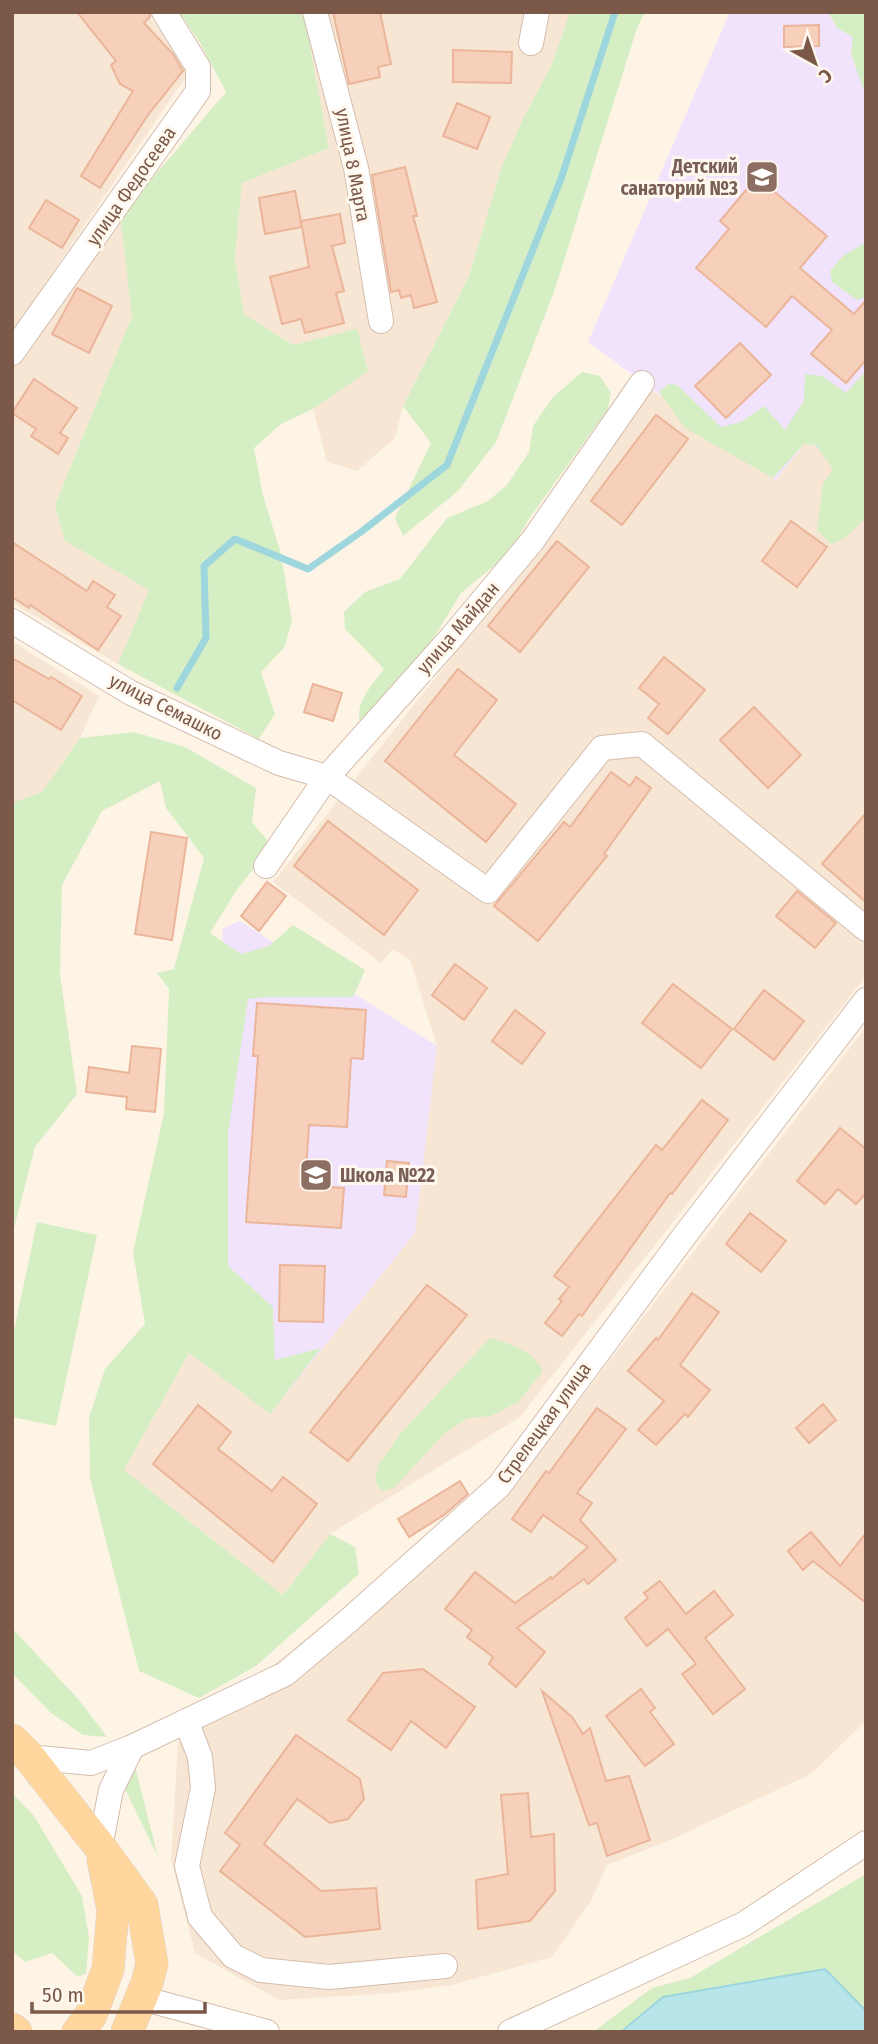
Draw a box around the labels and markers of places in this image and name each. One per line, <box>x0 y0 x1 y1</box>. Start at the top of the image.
place label: Детский санаторий №3 <box>620 155 738 200</box>
school or university icon: Детский санаторий №3 <box>743 158 781 196</box>
school or university icon: Школа №22 <box>297 1156 335 1194</box>
place label: Школа №22 <box>340 1164 435 1187</box>

